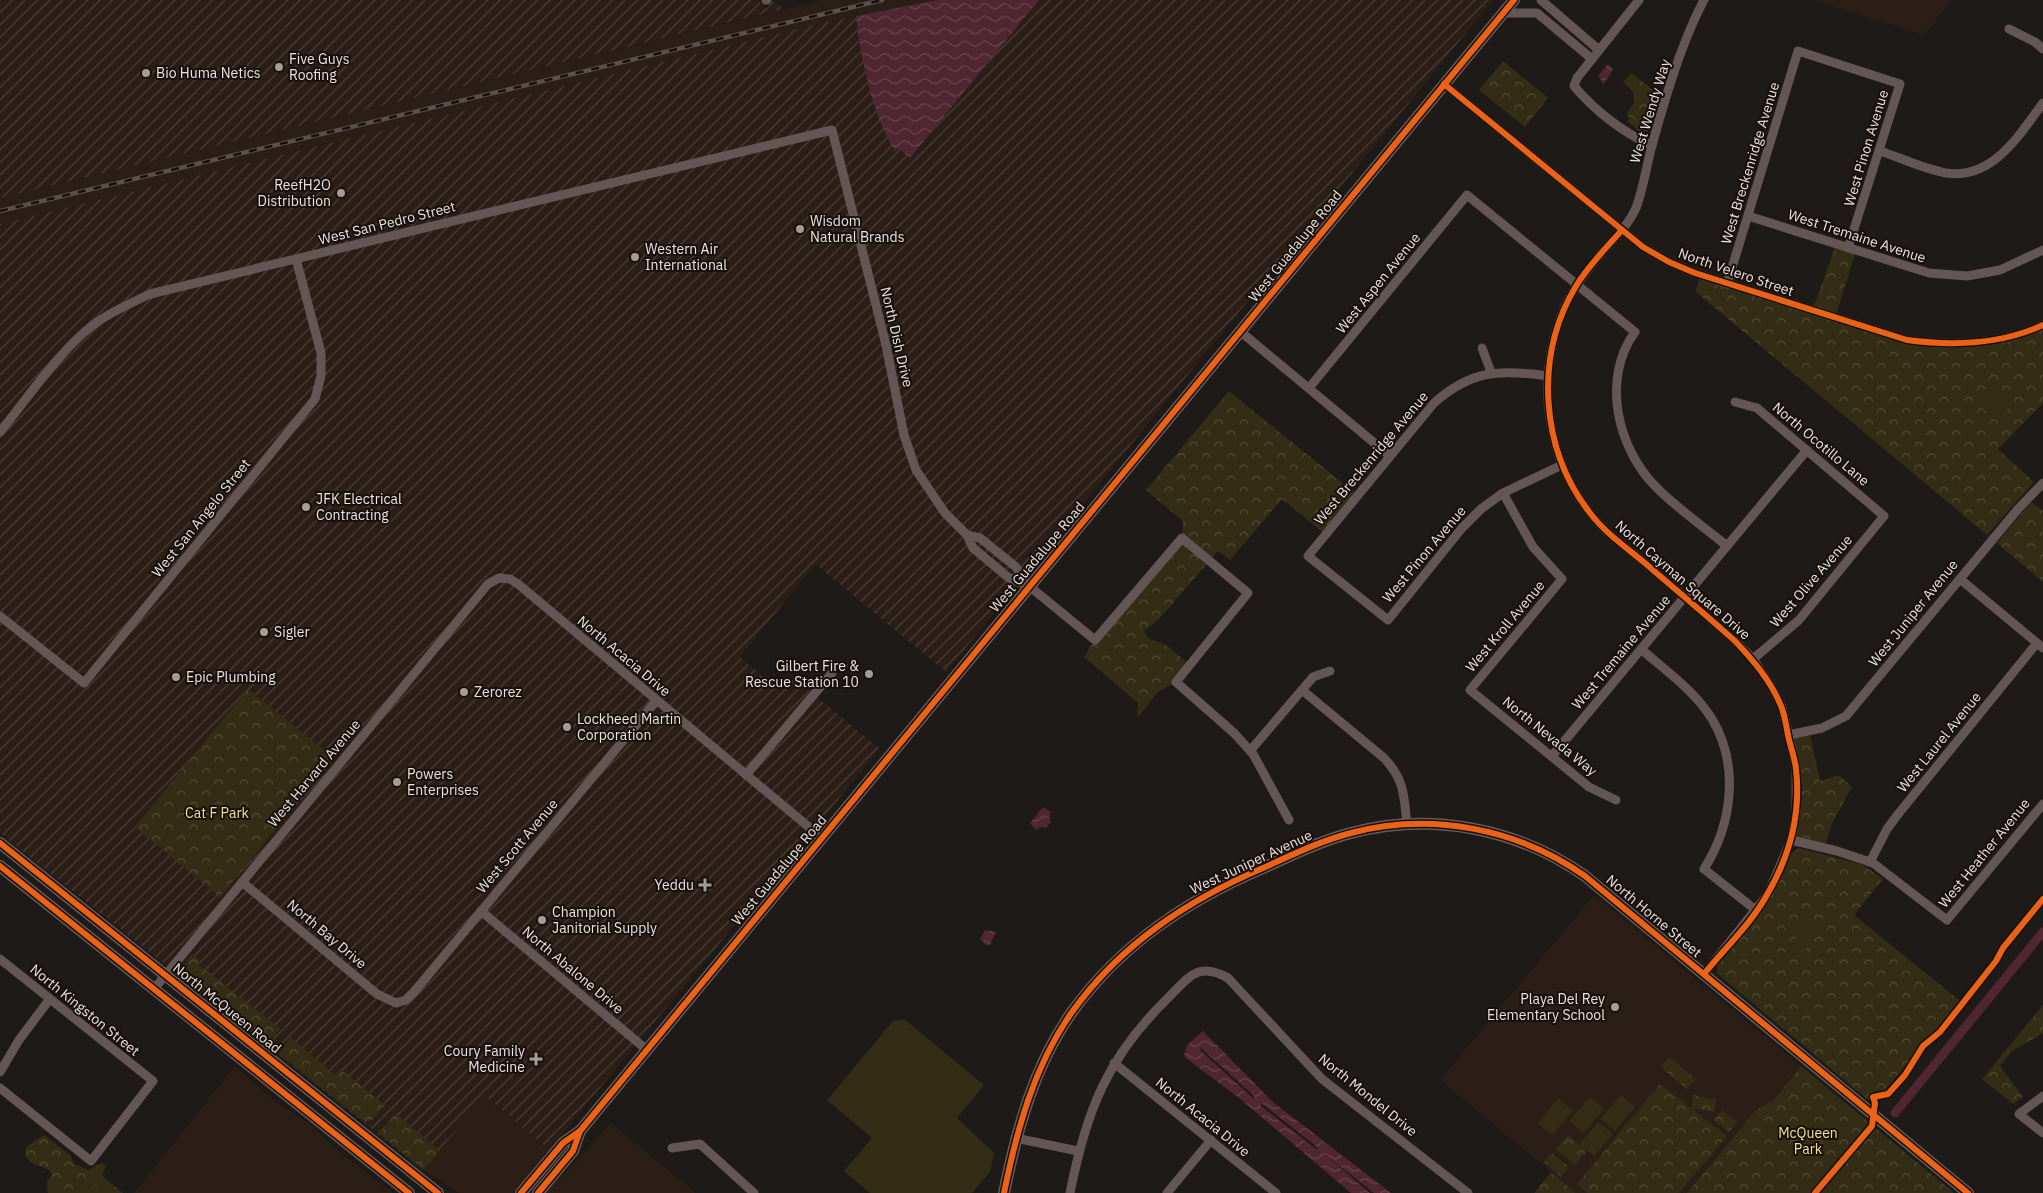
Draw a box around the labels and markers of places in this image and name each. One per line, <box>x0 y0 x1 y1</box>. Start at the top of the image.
place label: Five Guys Roofing <box>289 50 350 84</box>
marker: Five Guys Roofing <box>273 61 285 73</box>
place label: Bio Huma Netics <box>156 64 261 82</box>
marker: Bio Huma Netics <box>140 67 152 79</box>
place label: ReefH2O Distribution <box>258 176 331 210</box>
marker: ReefH2O Distribution <box>335 187 347 199</box>
place label: Wisdom Natural Brands <box>810 212 905 246</box>
marker: Wisdom Natural Brands <box>794 223 806 235</box>
place label: Western Air International <box>645 240 727 274</box>
marker: Western Air International <box>629 251 641 263</box>
place label: JFK Electrical Contracting <box>316 490 402 524</box>
marker: JFK Electrical Contracting <box>300 501 312 513</box>
place label: Sigler <box>274 623 310 641</box>
marker: Sigler <box>258 626 270 638</box>
place label: Gilbert Fire & Rescue Station 10 <box>745 657 859 691</box>
place label: Epic Plumbing <box>186 668 276 686</box>
marker: Gilbert Fire & Rescue Station 10 <box>863 668 875 680</box>
marker: Epic Plumbing <box>170 671 182 683</box>
place label: Zerorez <box>474 683 522 701</box>
marker: Zerorez <box>458 686 470 698</box>
place label: Lockheed Martin Corporation <box>577 710 681 744</box>
marker: Lockheed Martin Corporation <box>561 721 573 733</box>
place label: Powers Enterprises <box>407 765 479 799</box>
marker: Powers Enterprises <box>391 776 403 788</box>
place label: Yeddu <box>655 876 694 894</box>
marker: Yeddu <box>698 878 712 892</box>
place label: Champion Janitorial Supply <box>552 903 657 937</box>
marker: Champion Janitorial Supply <box>536 914 548 926</box>
place label: Playa Del Rey Elementary School <box>1487 990 1605 1024</box>
marker: Playa Del Rey Elementary School <box>1609 1001 1621 1013</box>
place label: Coury Family Medicine <box>444 1042 525 1076</box>
marker: Coury Family Medicine <box>529 1052 543 1066</box>

